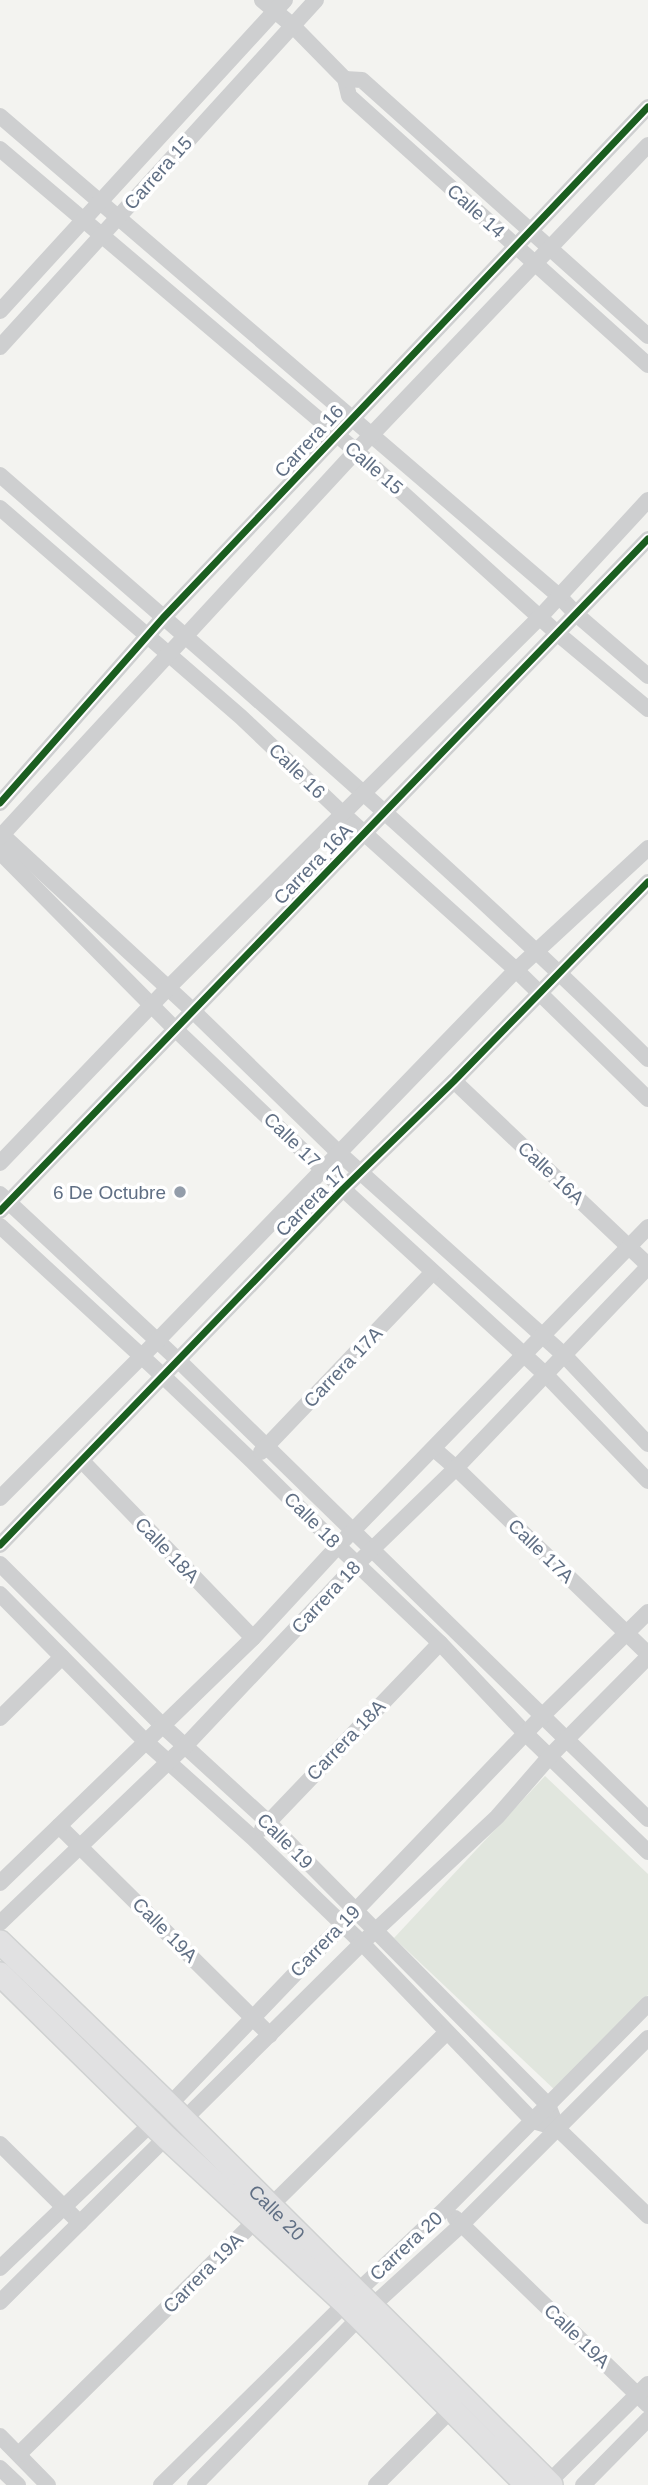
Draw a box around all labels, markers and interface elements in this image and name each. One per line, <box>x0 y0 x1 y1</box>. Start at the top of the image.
street label: Carrera 15 <box>120 132 196 214</box>
street label: Calle 14 <box>443 180 509 242</box>
street label: Carrera 16 <box>270 401 348 481</box>
street label: Calle 15 <box>341 437 407 499</box>
street label: Calle 16 <box>265 739 329 803</box>
street label: Carrera 16A <box>269 819 357 909</box>
street label: Calle 17 <box>260 1108 324 1172</box>
street label: Calle 16A <box>514 1137 589 1209</box>
street label: Carrera 17 <box>271 1161 351 1241</box>
place label: 6 De Octubre <box>53 1182 166 1203</box>
marker: 6 De Octubre <box>172 1184 188 1200</box>
street label: Carrera 17A <box>299 1322 387 1412</box>
street label: Calle 18 <box>280 1488 344 1552</box>
street label: Calle 18A <box>131 1513 203 1587</box>
street label: Calle 17A <box>504 1515 578 1587</box>
street label: Carrera 18 <box>287 1557 365 1637</box>
street label: Carrera 18A <box>302 1695 390 1785</box>
street label: Calle 19 <box>253 1809 317 1873</box>
street label: Calle 19A <box>128 1893 202 1967</box>
street label: Carrera 19 <box>286 1901 364 1981</box>
street label: Calle 20 <box>245 2180 309 2244</box>
street label: Carrera 20 <box>366 2207 446 2285</box>
street label: Carrera 19A <box>159 2229 247 2317</box>
street label: Calle 19A <box>540 2300 614 2372</box>

